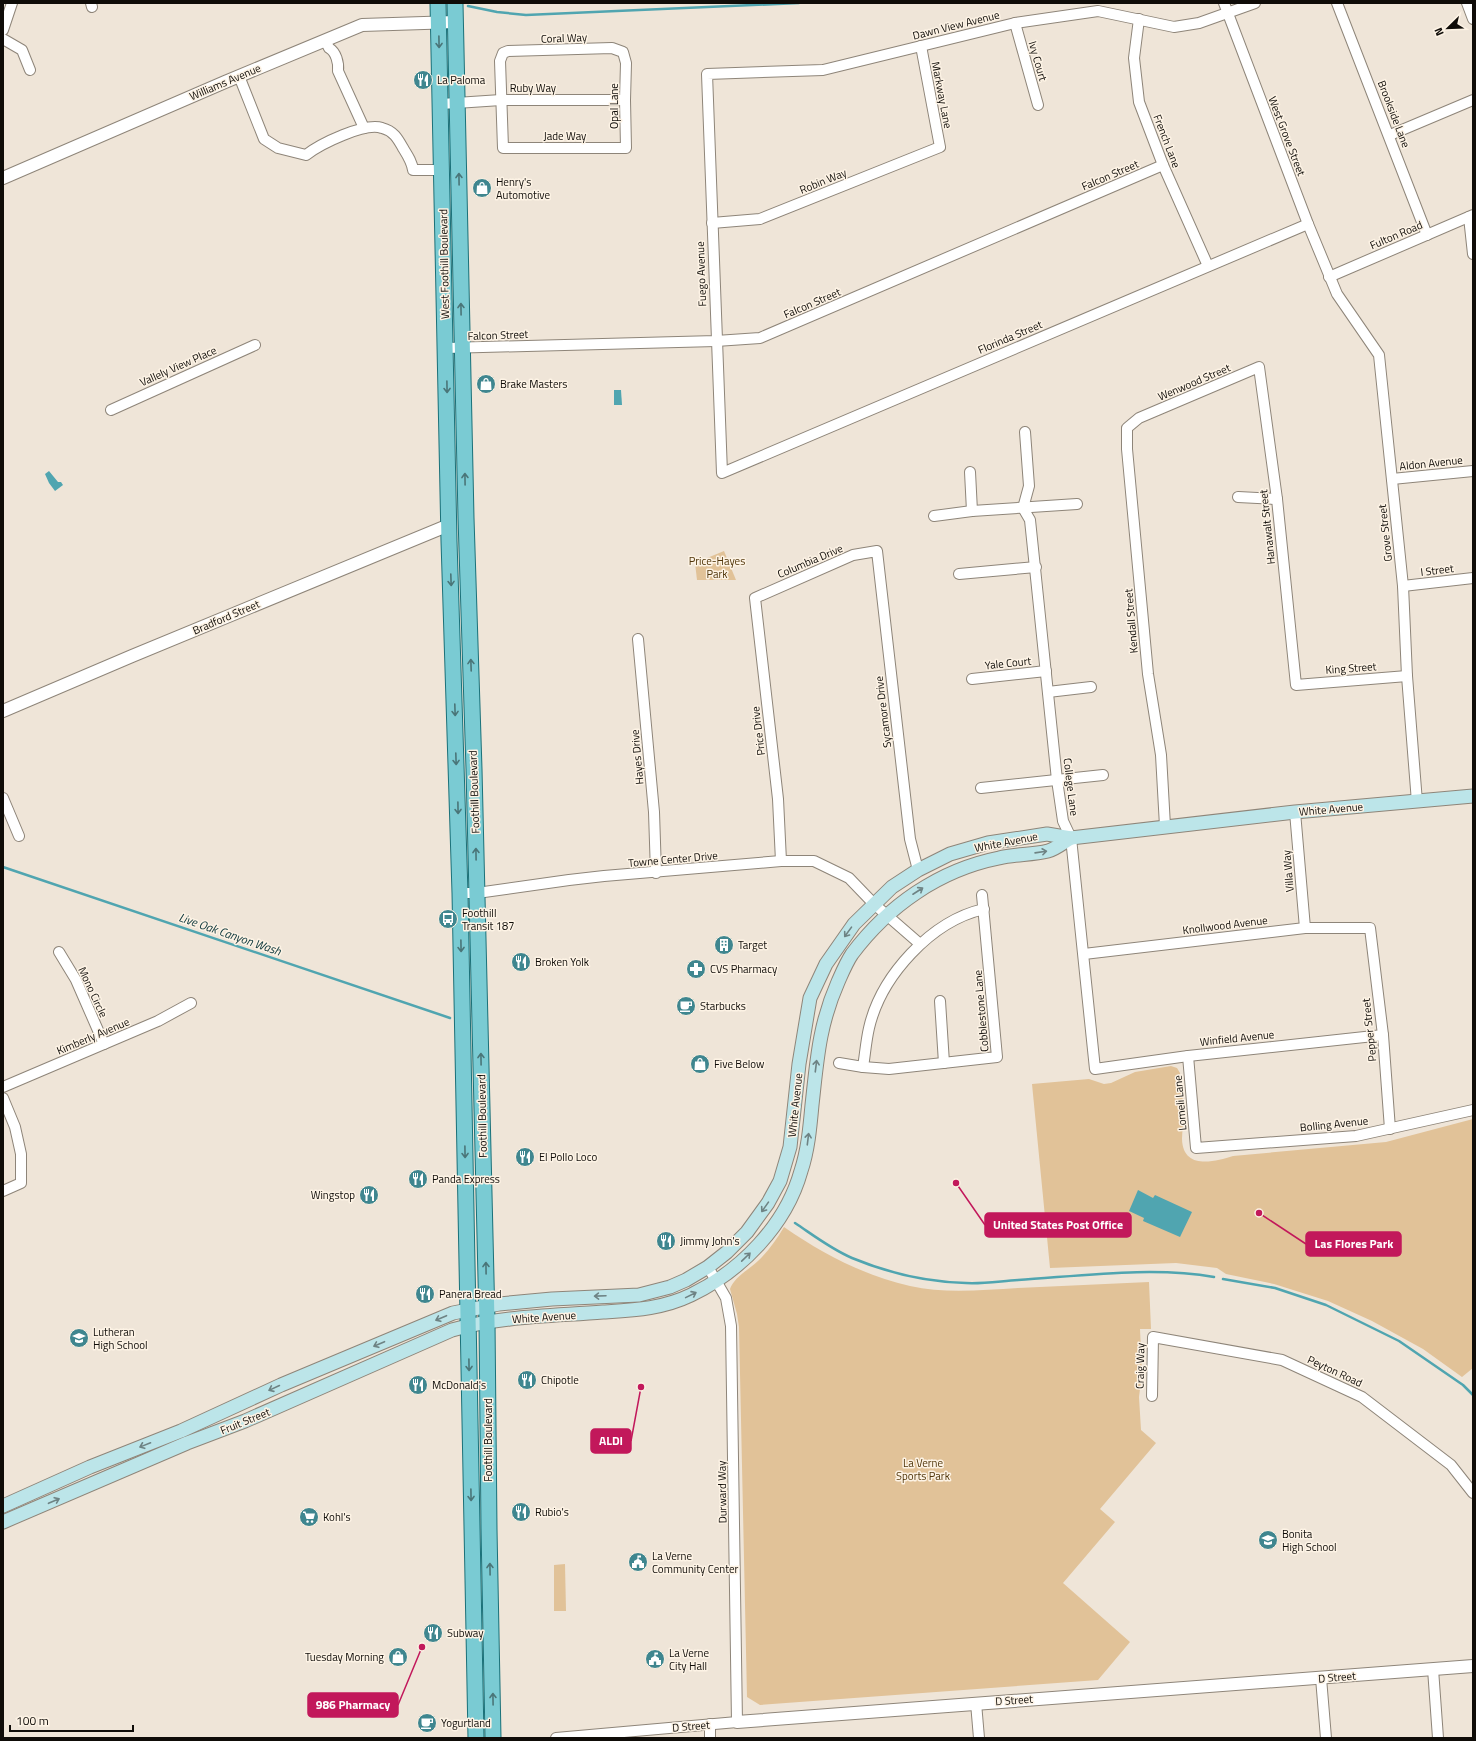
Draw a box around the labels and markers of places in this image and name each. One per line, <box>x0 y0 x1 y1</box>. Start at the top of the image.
restaurant icon: La Paloma <box>412 69 434 91</box>
place label: La Paloma <box>437 72 486 88</box>
place label: Henry's Automotive <box>496 174 550 203</box>
shop icon: Henry's Automotive <box>471 177 493 199</box>
shop icon: Brake Masters <box>475 373 497 395</box>
place label: Brake Masters <box>500 376 567 392</box>
place label: Foothill Transit 187 <box>462 905 514 934</box>
bus stop icon: Foothill Transit 187 <box>437 908 459 930</box>
building icon: Target <box>713 934 735 956</box>
place label: Target <box>738 937 767 953</box>
restaurant icon: Broken Yolk <box>510 951 532 973</box>
place label: Broken Yolk <box>535 954 590 970</box>
pharmacy icon: CVS Pharmacy <box>685 958 707 980</box>
place label: CVS Pharmacy <box>710 961 778 977</box>
cafe icon: Starbucks <box>675 995 697 1017</box>
place label: Starbucks <box>700 998 746 1014</box>
shop icon: Five Below <box>689 1053 711 1075</box>
place label: Five Below <box>714 1056 765 1072</box>
restaurant icon: El Pollo Loco <box>514 1146 536 1168</box>
place label: El Pollo Loco <box>539 1149 597 1165</box>
restaurant icon: Panda Express <box>407 1168 429 1190</box>
place label: Panda Express <box>432 1171 500 1187</box>
restaurant icon: Wingstop <box>358 1184 380 1206</box>
place label: Wingstop <box>311 1187 355 1203</box>
callout: United States Post Office <box>985 1213 1131 1237</box>
restaurant icon: Jimmy John's <box>655 1230 677 1252</box>
callout: Las Flores Park <box>1306 1232 1401 1256</box>
place label: Jimmy John's <box>680 1233 740 1249</box>
restaurant icon: Panera Bread <box>414 1283 436 1305</box>
place label: Panera Bread <box>439 1286 502 1302</box>
place label: Lutheran High School <box>93 1324 148 1353</box>
school or university icon: Lutheran High School <box>68 1327 90 1349</box>
restaurant icon: Chipotle <box>516 1369 538 1391</box>
place label: Chipotle <box>541 1372 579 1388</box>
restaurant icon: McDonald's <box>407 1374 429 1396</box>
place label: McDonald's <box>432 1377 486 1393</box>
callout: ALDI <box>591 1429 631 1453</box>
restaurant icon: Rubio's <box>510 1501 532 1523</box>
place label: Rubio's <box>535 1504 569 1520</box>
supermarket icon: Kohl's <box>298 1506 320 1528</box>
place label: Kohl's <box>323 1509 351 1525</box>
place label: Bonita High School <box>1282 1526 1337 1555</box>
school or university icon: Bonita High School <box>1257 1529 1279 1551</box>
place label: La Verne Community Center <box>652 1548 739 1577</box>
public building icon: La Verne Community Center <box>627 1551 649 1573</box>
restaurant icon: Subway <box>422 1622 444 1644</box>
place label: Subway <box>447 1625 484 1641</box>
place label: La Verne City Hall <box>669 1645 710 1674</box>
shop icon: Tuesday Morning <box>387 1646 409 1668</box>
public building icon: La Verne City Hall <box>644 1648 666 1670</box>
place label: Tuesday Morning <box>305 1649 384 1665</box>
callout: 986 Pharmacy <box>308 1693 398 1717</box>
cafe icon: Yogurtland <box>416 1712 438 1734</box>
place label: Yogurtland <box>441 1715 491 1731</box>

